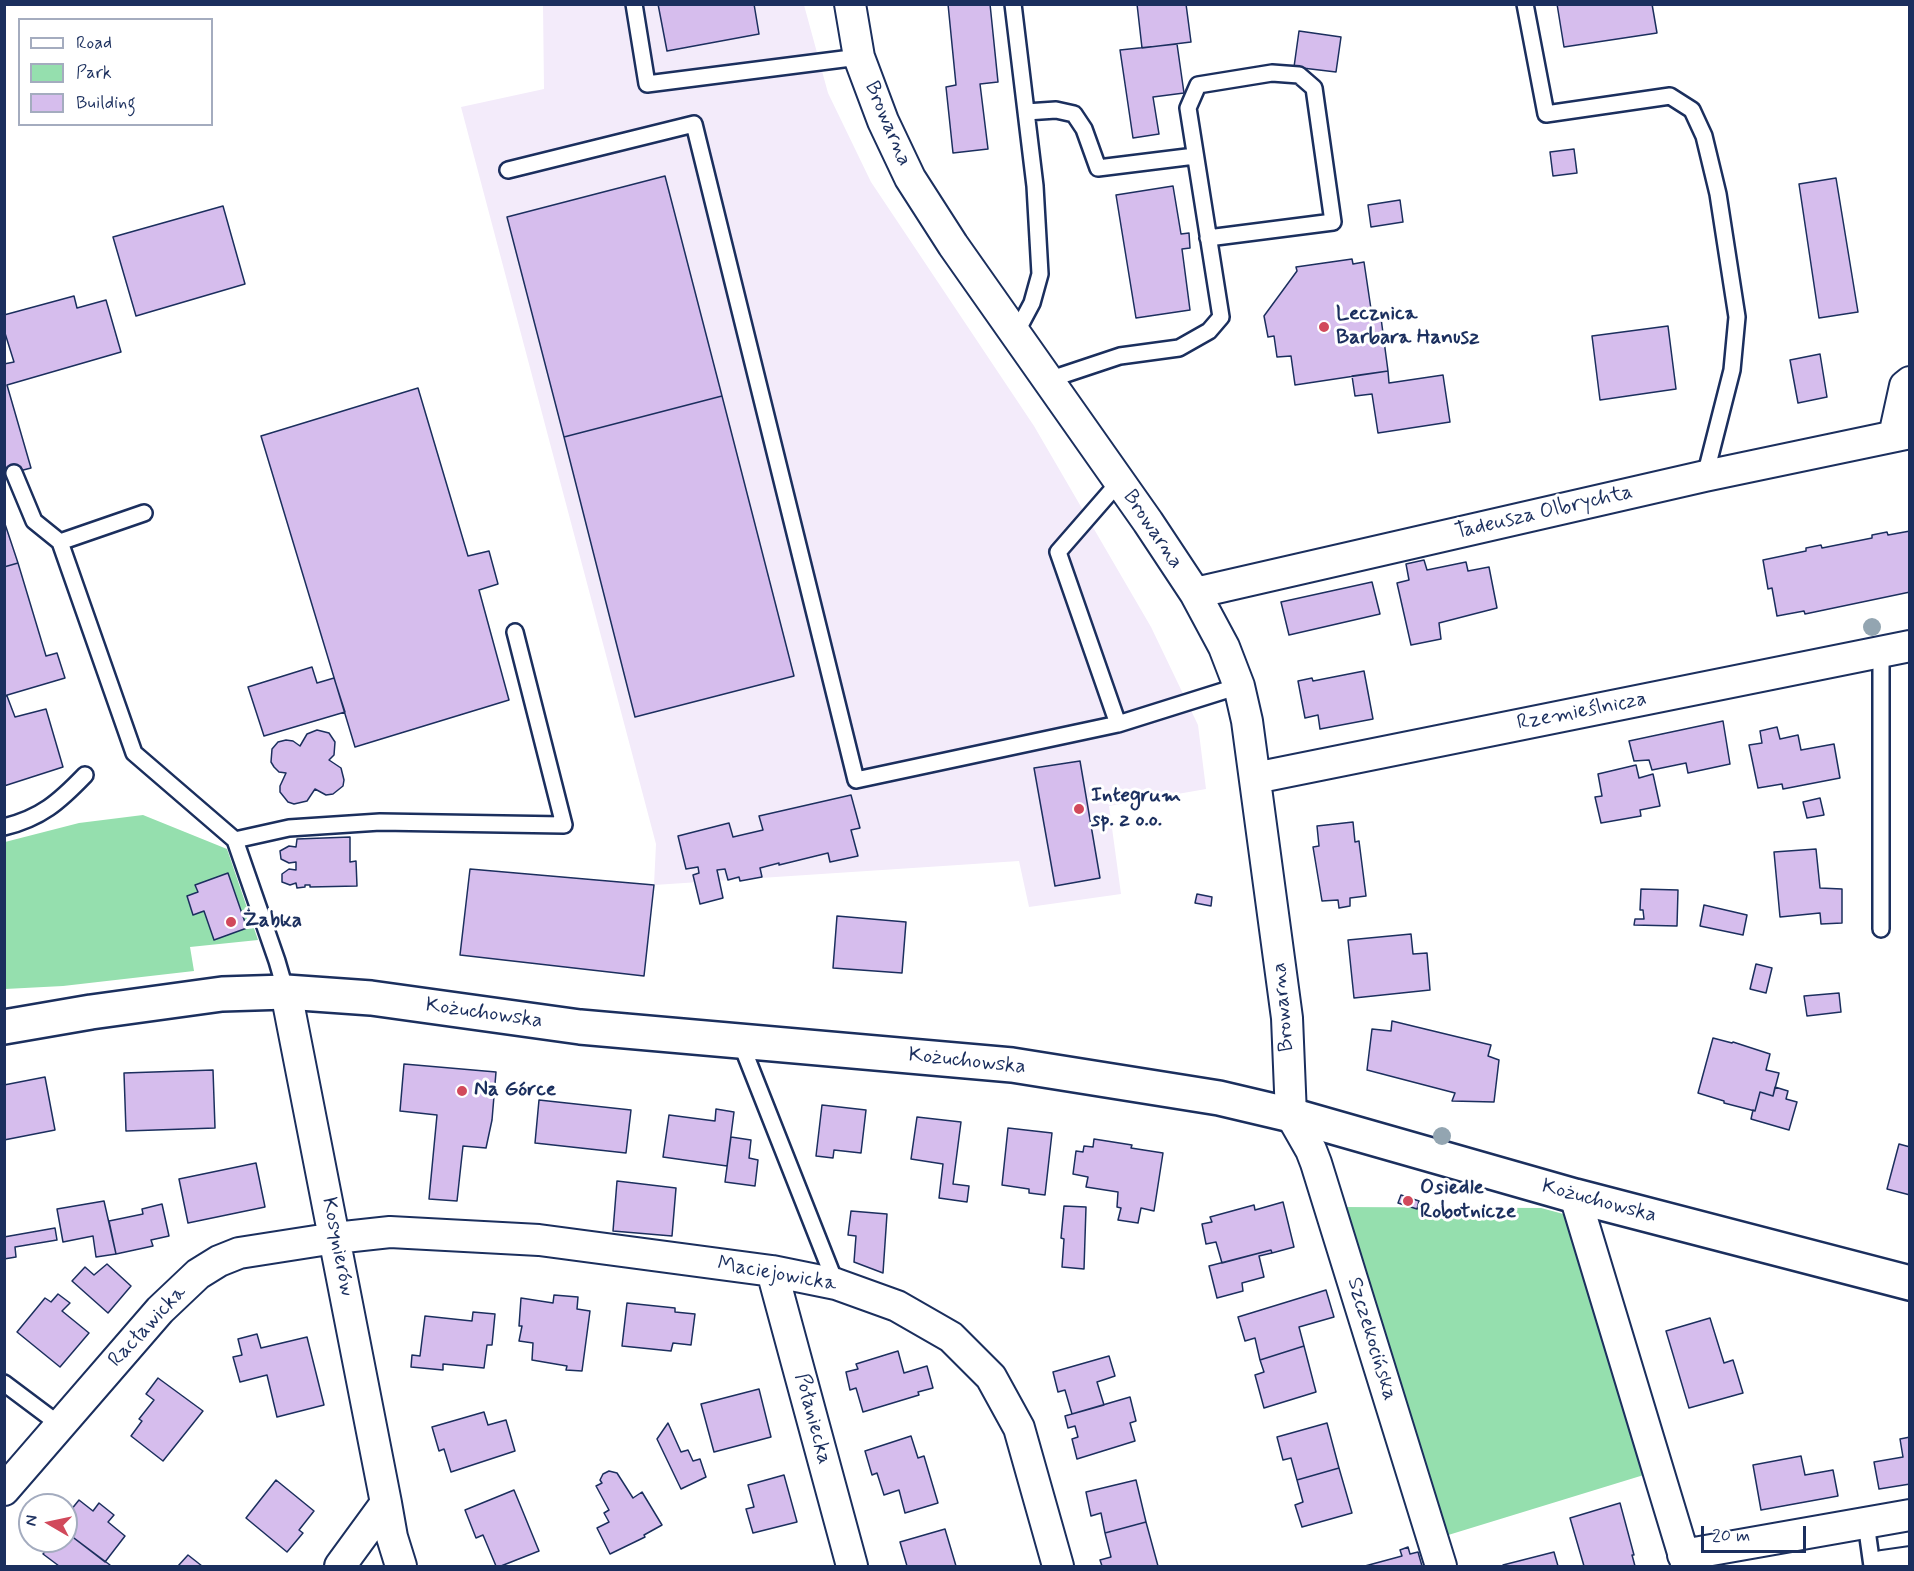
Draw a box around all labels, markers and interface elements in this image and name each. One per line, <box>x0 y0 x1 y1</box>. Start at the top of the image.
legend <box>18 18 213 126</box>
text: Road <box>76 31 112 55</box>
text: Park <box>76 61 112 85</box>
street label: Browarna <box>858 78 916 170</box>
text: Building <box>76 91 136 115</box>
place label: Lecznica Barbara Hanusz <box>1336 302 1480 352</box>
marker: Lecznica Barbara Hanusz <box>1317 320 1331 334</box>
street label: Tadeusza Olbrychta <box>1453 480 1635 546</box>
street label: Browarna <box>1117 486 1187 574</box>
street label: Rzemieślnicza <box>1515 687 1649 737</box>
place label: Integrum sp. z o.o. <box>1091 784 1181 834</box>
marker: Integrum sp. z o.o. <box>1072 802 1086 816</box>
place label: Żabka <box>243 909 302 935</box>
marker: Żabka <box>224 915 238 929</box>
street label: Browarna <box>1268 961 1300 1053</box>
street label: Kożuchowska <box>424 993 544 1035</box>
street label: Kożuchowska <box>907 1043 1027 1081</box>
place label: Na Górce <box>474 1078 556 1104</box>
marker: Na Górce <box>455 1084 469 1098</box>
street label: Kożuchowska <box>1539 1175 1659 1229</box>
place label: Osiedle Robotnicze <box>1420 1176 1516 1226</box>
marker: Osiedle Robotnicze <box>1401 1194 1415 1208</box>
street label: Kosynierów <box>315 1195 359 1299</box>
street label: Maciejowicka <box>715 1252 839 1298</box>
street label: Szczekocińska <box>1340 1274 1402 1404</box>
street label: Racławicka <box>104 1281 192 1373</box>
street label: Połaniecka <box>788 1371 836 1467</box>
north arrow <box>18 1493 78 1553</box>
text: N <box>20 1514 43 1527</box>
scale bar <box>1704 1514 1809 1552</box>
text: 20 m <box>1712 1524 1750 1548</box>

